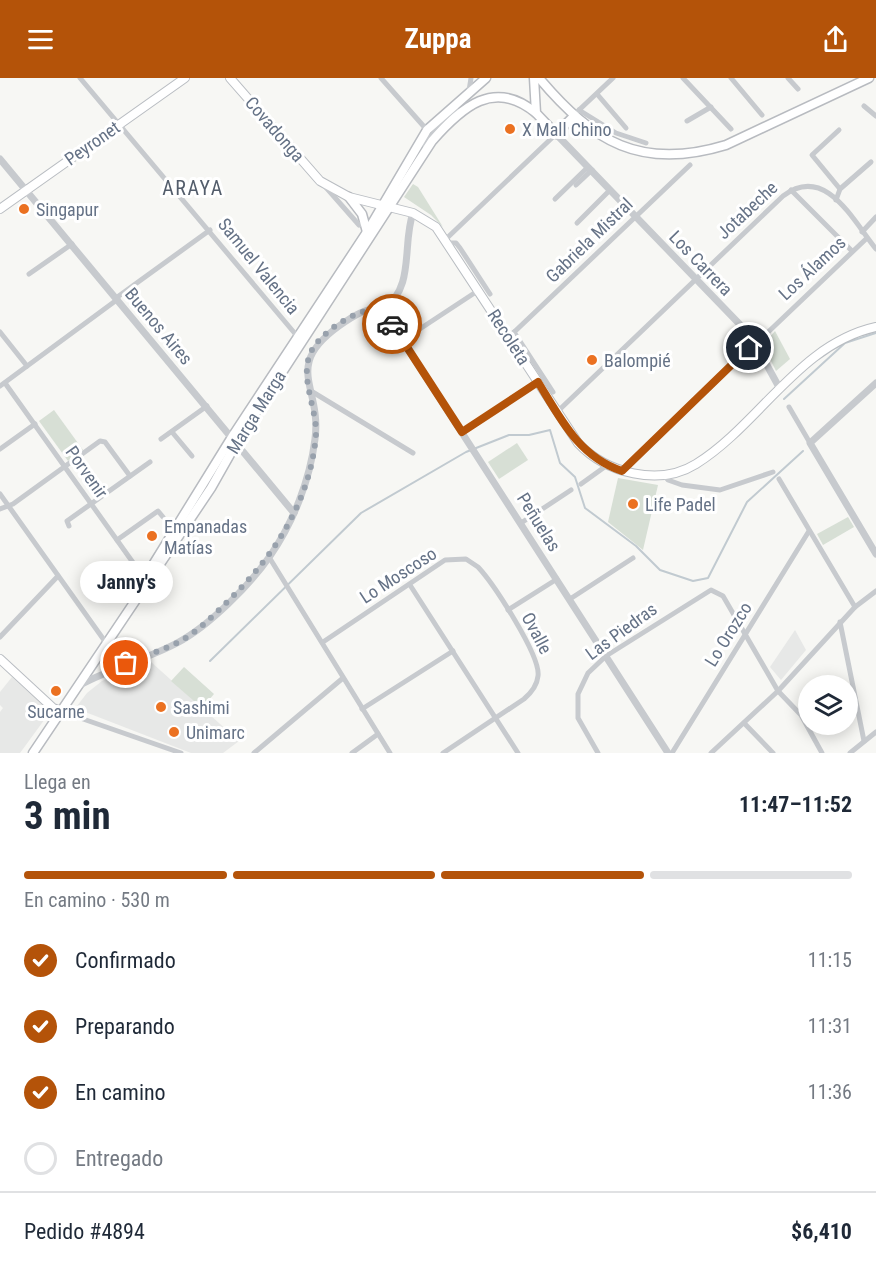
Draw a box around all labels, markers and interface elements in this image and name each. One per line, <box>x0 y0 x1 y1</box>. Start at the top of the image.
icon: menu <box>24 23 57 56</box>
text: Zuppa <box>405 23 471 55</box>
icon: share <box>819 23 852 56</box>
street label: Covadonga <box>241 92 309 166</box>
street label: Peyronet <box>60 116 124 170</box>
place label: X Mall Chino <box>522 119 611 140</box>
marker: X Mall Chino <box>503 122 517 136</box>
district label: ARAYA <box>162 176 224 200</box>
street label: Jotabeche <box>713 177 781 243</box>
street label: Gabriela Mistral <box>541 193 637 287</box>
place label: Singapur <box>36 199 99 220</box>
marker: Singapur <box>17 202 31 216</box>
street label: Samuel Valencia <box>214 214 304 318</box>
street label: Los Carrera <box>665 226 737 300</box>
street label: Los Álamos <box>774 232 850 304</box>
street label: Buenos Aires <box>121 283 197 369</box>
courier <box>362 294 422 354</box>
street label: Recoleta <box>483 305 535 369</box>
icon: car <box>376 308 409 341</box>
pin <box>723 322 774 373</box>
icon: home <box>732 331 765 364</box>
place label: Balompié <box>604 350 671 371</box>
marker: Balompié <box>585 353 599 367</box>
street label: Marga Marga <box>222 366 290 458</box>
street label: Porvenir <box>62 442 113 503</box>
street label: Peñuelas <box>513 489 565 555</box>
place label: Life Padel <box>645 494 716 515</box>
marker: Life Padel <box>626 497 640 511</box>
place label: Empanadas Matías <box>164 516 247 558</box>
marker: Empanadas Matías <box>145 529 159 543</box>
street label: Lo Moscoso <box>356 542 440 608</box>
callout: Janny's <box>80 561 172 603</box>
text: Janny's <box>97 570 156 594</box>
street label: Las Piedras <box>581 598 661 664</box>
street label: Lo Orozco <box>700 598 756 670</box>
street label: Ovalle <box>517 609 557 657</box>
pin <box>100 637 151 688</box>
icon: bag <box>109 646 142 679</box>
map controls <box>798 675 858 735</box>
button: layers <box>798 675 858 735</box>
marker: Sucarne <box>49 684 63 698</box>
place label: Sashimi <box>173 697 230 718</box>
marker: Sashimi <box>154 700 168 714</box>
place label: Sucarne <box>27 701 85 722</box>
place label: Unimarc <box>186 722 245 743</box>
marker: Unimarc <box>167 725 181 739</box>
text: Llega en <box>24 770 91 794</box>
text: 11:47–11:52 <box>739 792 852 817</box>
text: 3 min <box>24 793 111 839</box>
text: En camino · 530 m <box>24 888 170 912</box>
icon: check <box>24 944 57 977</box>
text: Confirmado <box>75 948 176 973</box>
text: 11:15 <box>808 948 852 972</box>
icon: check <box>24 1010 57 1043</box>
text: Preparando <box>75 1014 175 1039</box>
text: 11:31 <box>808 1014 852 1038</box>
icon: check <box>24 1076 57 1109</box>
text: En camino <box>75 1080 166 1105</box>
text: 11:36 <box>808 1080 852 1104</box>
text: Entregado <box>75 1146 163 1171</box>
text: Pedido #4894 <box>24 1219 145 1244</box>
text: $6,410 <box>791 1219 852 1244</box>

